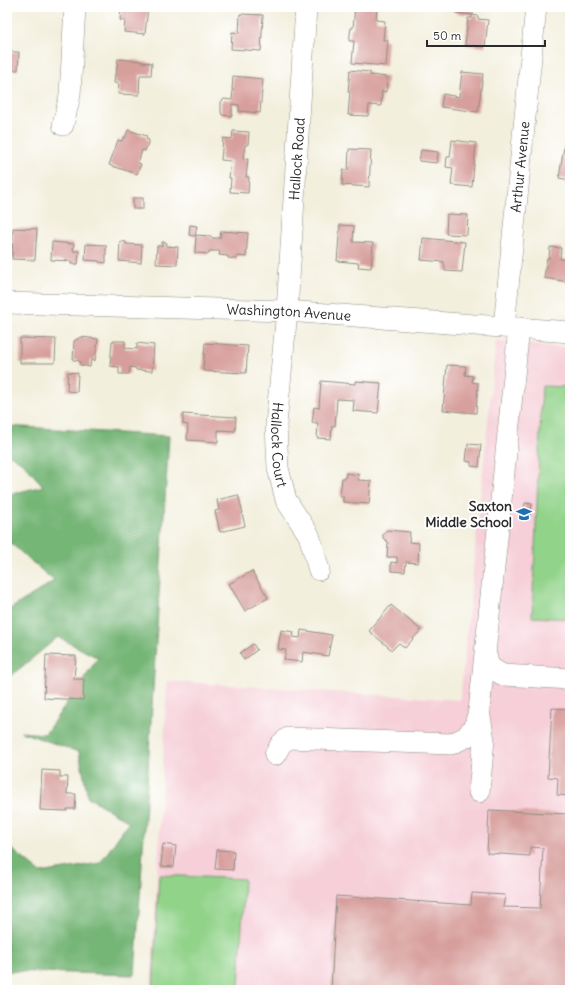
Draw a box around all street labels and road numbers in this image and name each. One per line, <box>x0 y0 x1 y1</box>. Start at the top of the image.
street label: Hallock Road <box>285 117 309 201</box>
street label: Arthur Avenue <box>507 120 534 213</box>
street label: Washington Avenue <box>226 300 352 325</box>
street label: Hallock Court <box>267 401 292 489</box>

